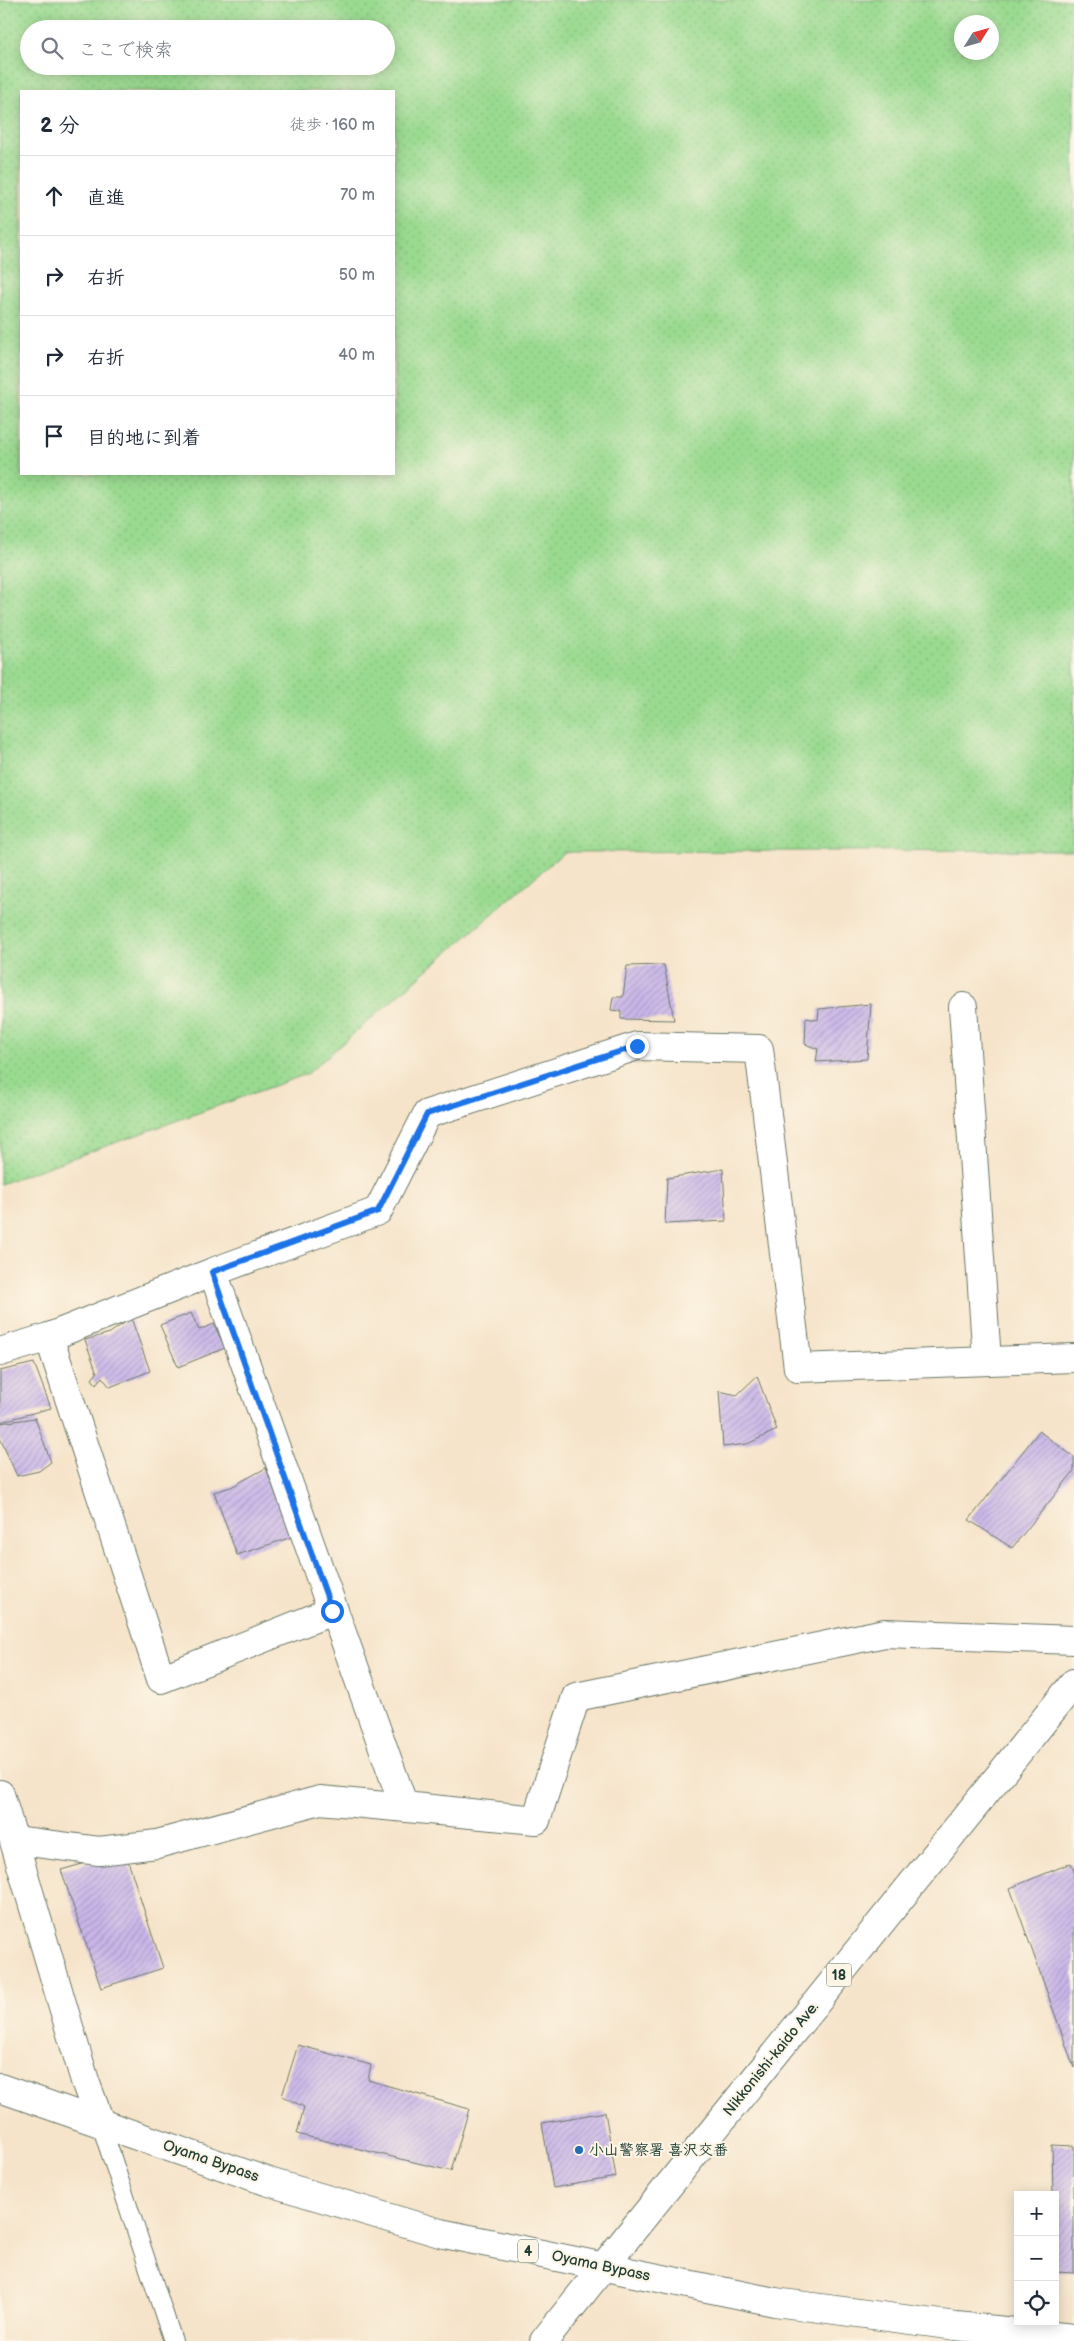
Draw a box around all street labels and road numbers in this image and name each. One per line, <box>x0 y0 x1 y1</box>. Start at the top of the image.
road number: 18 <box>826 1964 852 1986</box>
street label: Nikkonishi-kaido Ave. <box>719 1998 823 2120</box>
street label: Oyama Bypass <box>160 2136 262 2187</box>
road number: 4 <box>518 2240 538 2262</box>
street label: Oyama Bypass <box>550 2246 653 2286</box>

